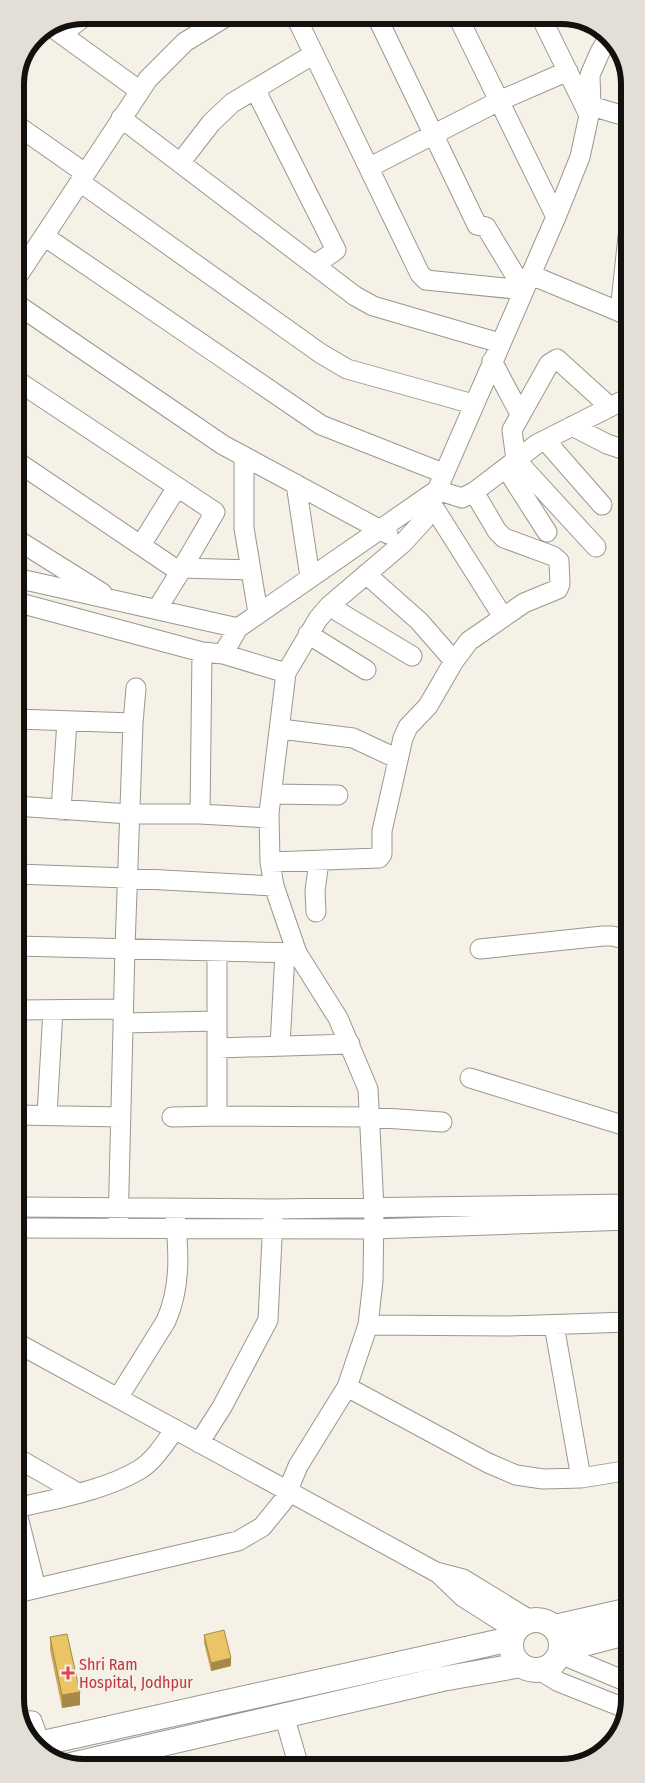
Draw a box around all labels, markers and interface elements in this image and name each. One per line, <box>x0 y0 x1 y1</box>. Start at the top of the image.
place label: Shri Ram Hospital, Jodhpur <box>79 1655 193 1692</box>
marker: Shri Ram Hospital, Jodhpur <box>61 1666 75 1680</box>

